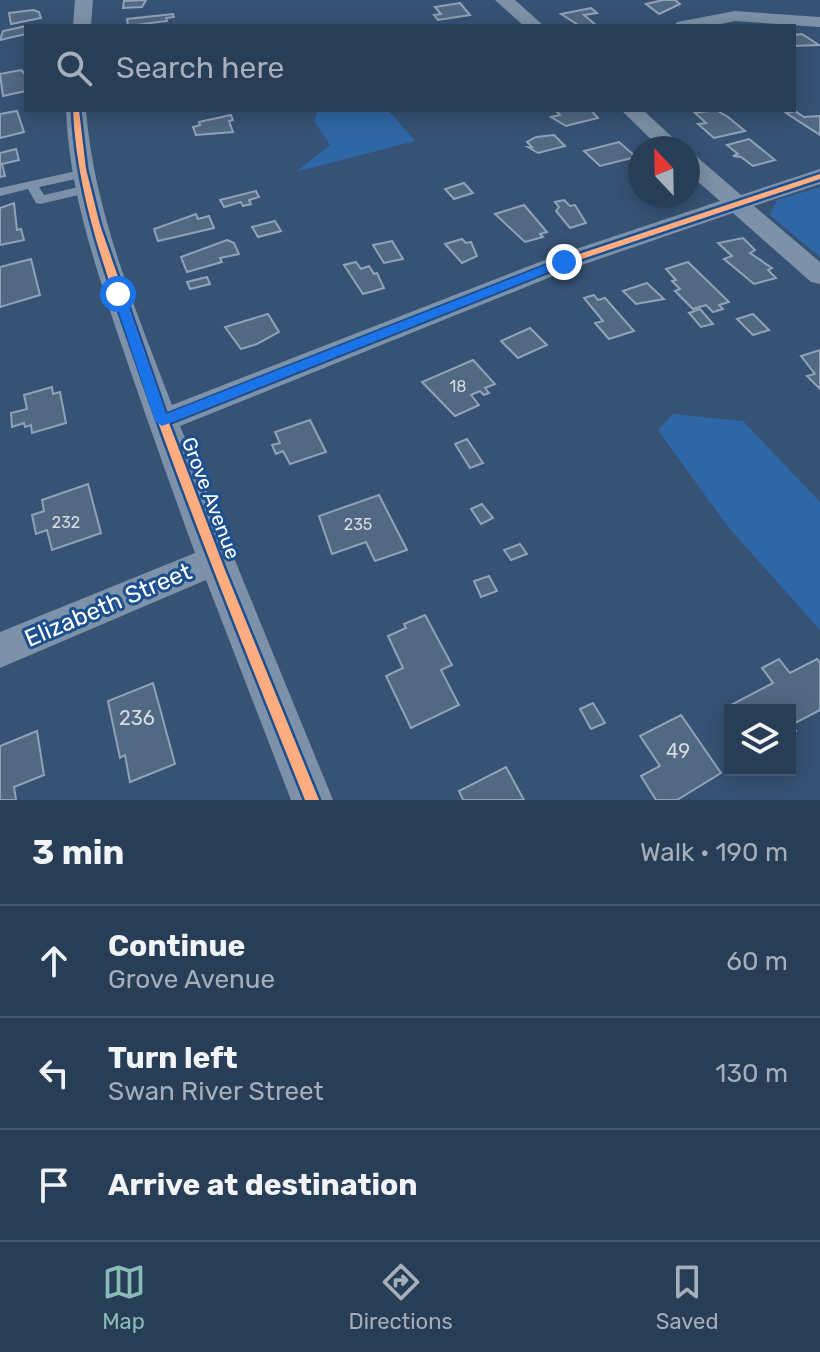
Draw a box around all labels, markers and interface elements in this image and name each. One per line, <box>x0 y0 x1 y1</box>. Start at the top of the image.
search box <box>24 24 796 112</box>
icon: search <box>52 46 96 90</box>
text: Search here <box>116 50 284 86</box>
north arrow <box>628 136 700 208</box>
route end <box>546 244 582 280</box>
route start <box>100 276 136 312</box>
house number: 18 <box>449 377 467 396</box>
street label: Grove Avenue <box>177 434 245 562</box>
house number: 232 <box>52 513 80 532</box>
house number: 235 <box>344 515 372 534</box>
street label: Elizabeth Street <box>20 557 196 653</box>
map controls <box>724 704 796 776</box>
button: layers <box>724 704 796 776</box>
house number: 236 <box>119 706 155 730</box>
house number: 49 <box>666 739 690 763</box>
text: 3 min <box>32 832 124 873</box>
text: Walk · 190 m <box>640 837 788 868</box>
text: Continue <box>108 928 245 964</box>
icon: ahead <box>32 939 76 983</box>
text: 60 m <box>726 946 788 977</box>
text: Grove Avenue <box>108 964 275 995</box>
text: Turn left <box>108 1040 238 1076</box>
icon: left <box>32 1051 76 1095</box>
text: 130 m <box>715 1058 788 1089</box>
text: Swan River Street <box>108 1076 324 1107</box>
icon: arrive <box>32 1163 76 1207</box>
text: Arrive at destination <box>108 1167 418 1203</box>
tab: Map <box>102 1260 146 1335</box>
tab: Directions <box>349 1260 453 1335</box>
tab: Saved <box>656 1260 719 1335</box>

